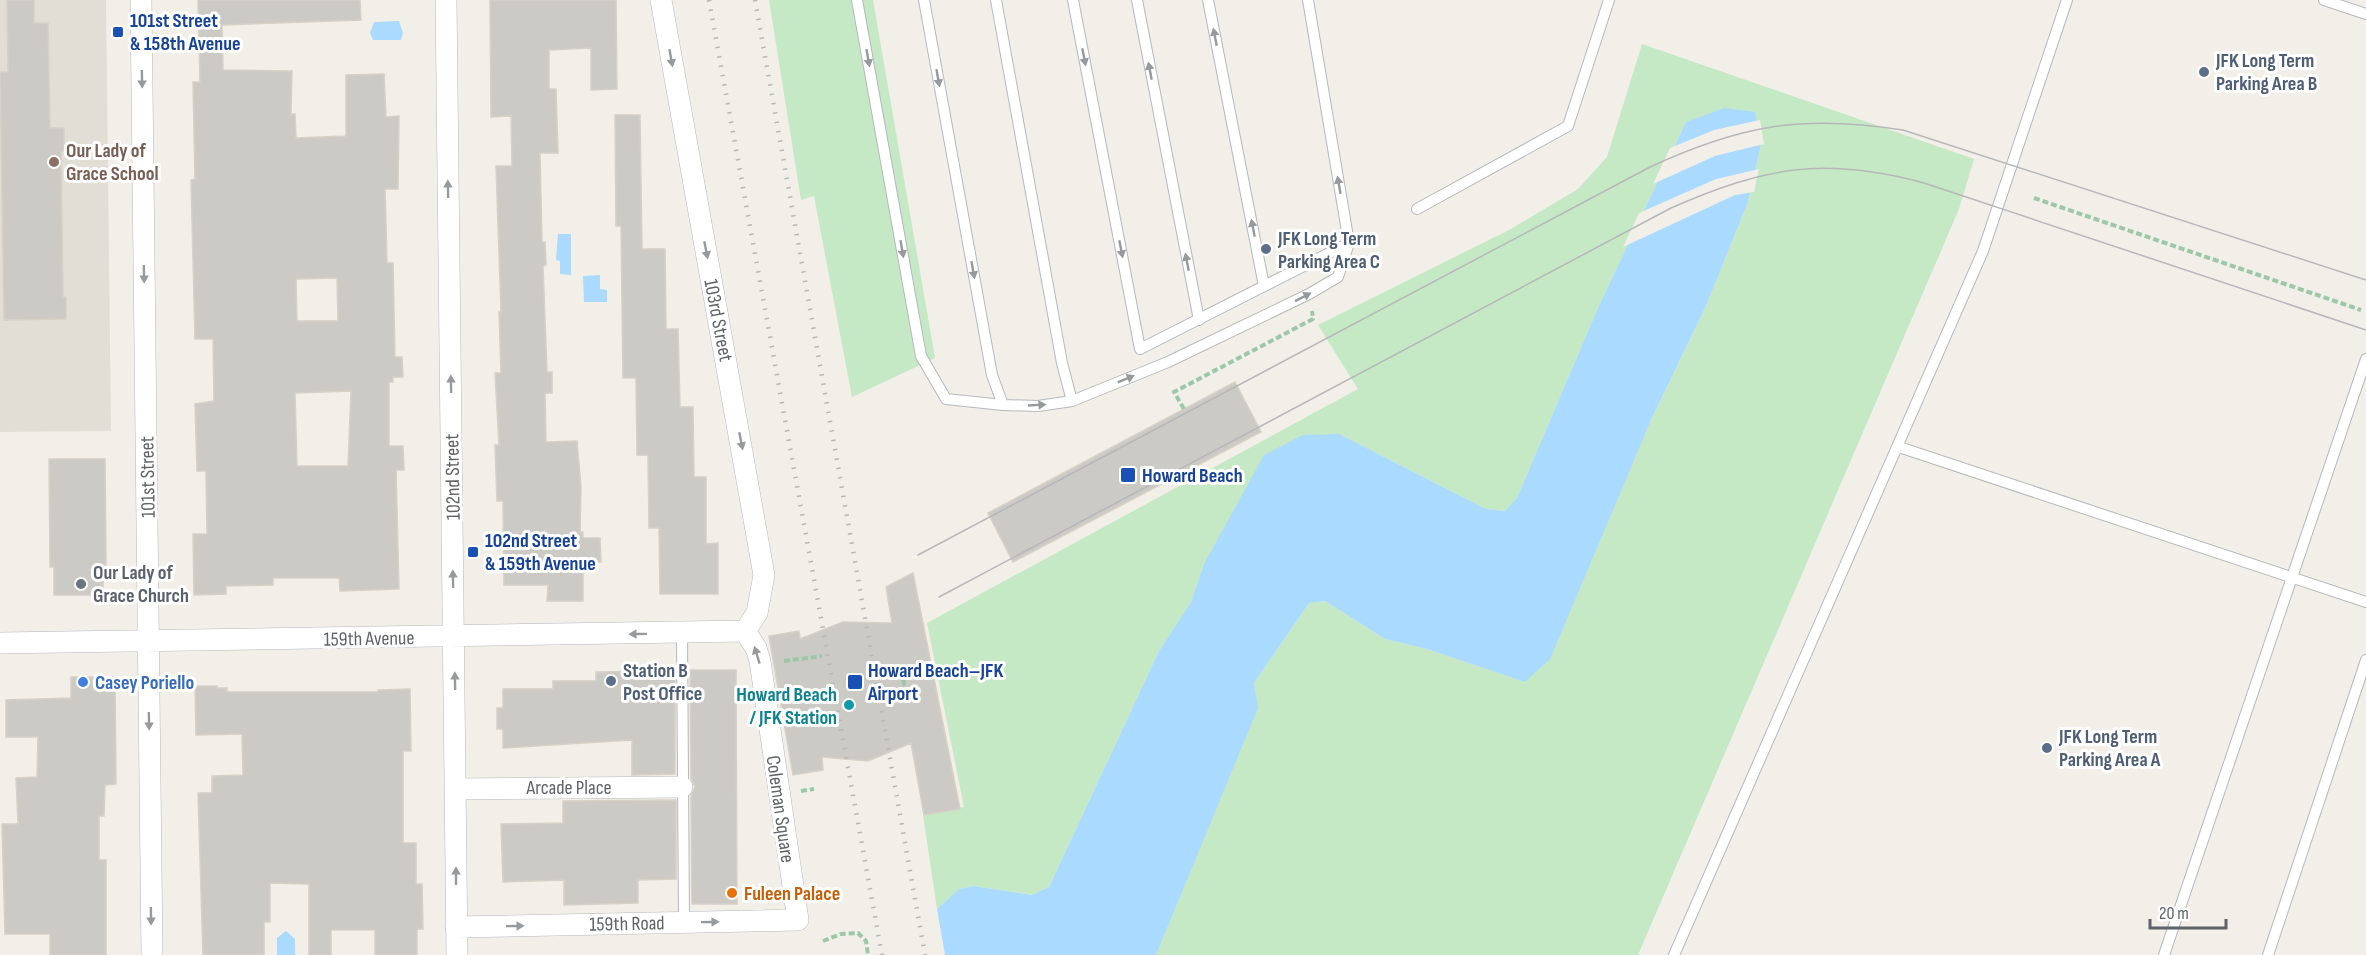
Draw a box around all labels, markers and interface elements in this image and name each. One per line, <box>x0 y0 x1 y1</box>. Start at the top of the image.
place label: 101st Street & 158th Avenue <box>130 9 240 56</box>
marker: 101st Street & 158th Avenue <box>111 25 125 39</box>
one-way arrow <box>1210 27 1219 46</box>
one-way arrow <box>667 48 676 67</box>
one-way arrow <box>863 48 872 67</box>
one-way arrow <box>1080 48 1089 67</box>
place label: JFK Long Term Parking Area B <box>2215 49 2317 96</box>
one-way arrow <box>1145 61 1154 80</box>
marker: JFK Long Term Parking Area B <box>2197 65 2211 79</box>
one-way arrow <box>934 69 943 88</box>
one-way arrow <box>137 70 147 89</box>
place label: Our Lady of Grace School <box>66 139 159 186</box>
marker: Our Lady of Grace School <box>47 155 61 169</box>
one-way arrow <box>1334 175 1343 194</box>
one-way arrow <box>444 179 453 198</box>
one-way arrow <box>1248 219 1257 238</box>
place label: JFK Long Term Parking Area C <box>1277 227 1380 274</box>
one-way arrow <box>701 240 710 259</box>
one-way arrow <box>898 240 907 259</box>
one-way arrow <box>1117 240 1126 259</box>
marker: JFK Long Term Parking Area C <box>1259 242 1273 256</box>
one-way arrow <box>1182 252 1191 271</box>
one-way arrow <box>969 261 978 280</box>
one-way arrow <box>140 265 149 284</box>
street label: 103rd Street <box>698 277 738 363</box>
one-way arrow <box>1294 292 1311 302</box>
one-way arrow <box>446 374 456 393</box>
one-way arrow <box>1117 374 1135 383</box>
one-way arrow <box>1028 400 1047 409</box>
one-way arrow <box>737 432 746 451</box>
street label: 102nd Street <box>440 434 466 520</box>
street label: 101st Street <box>135 436 161 518</box>
place label: Howard Beach <box>1142 464 1243 488</box>
marker: Howard Beach <box>1119 466 1137 484</box>
place label: 102nd Street & 159th Avenue <box>485 529 596 576</box>
marker: 102nd Street & 159th Avenue <box>466 545 480 559</box>
place label: Our Lady of Grace Church <box>93 561 189 608</box>
one-way arrow <box>448 569 458 588</box>
marker: Our Lady of Grace Church <box>74 577 88 591</box>
street label: 159th Avenue <box>323 626 415 652</box>
one-way arrow <box>629 629 648 639</box>
one-way arrow <box>752 646 761 664</box>
place label: Station B Post Office <box>623 659 702 706</box>
place label: Howard Beach–JFK Airport <box>867 659 1003 706</box>
place label: Casey Poriello <box>95 671 194 695</box>
one-way arrow <box>450 671 459 690</box>
marker: Howard Beach–JFK Airport <box>846 673 864 691</box>
marker: Station B Post Office <box>604 674 618 688</box>
marker: Casey Poriello <box>76 675 90 689</box>
place label: Howard Beach / JFK Station <box>736 683 837 730</box>
marker: Howard Beach / JFK Station <box>842 698 856 712</box>
one-way arrow <box>145 712 154 731</box>
place label: JFK Long Term Parking Area A <box>2058 725 2161 772</box>
marker: JFK Long Term Parking Area A <box>2040 741 2054 755</box>
street label: Coleman Square <box>761 754 799 864</box>
street label: Arcade Place <box>525 776 612 800</box>
one-way arrow <box>451 866 461 885</box>
place label: Fuleen Palace <box>744 882 840 906</box>
marker: Fuleen Palace <box>725 886 739 900</box>
scale bar <box>2150 892 2226 930</box>
text: 20 m <box>2159 903 2189 924</box>
one-way arrow <box>146 907 156 926</box>
street label: 159th Road <box>589 911 665 937</box>
one-way arrow <box>700 917 719 926</box>
one-way arrow <box>505 921 524 931</box>

